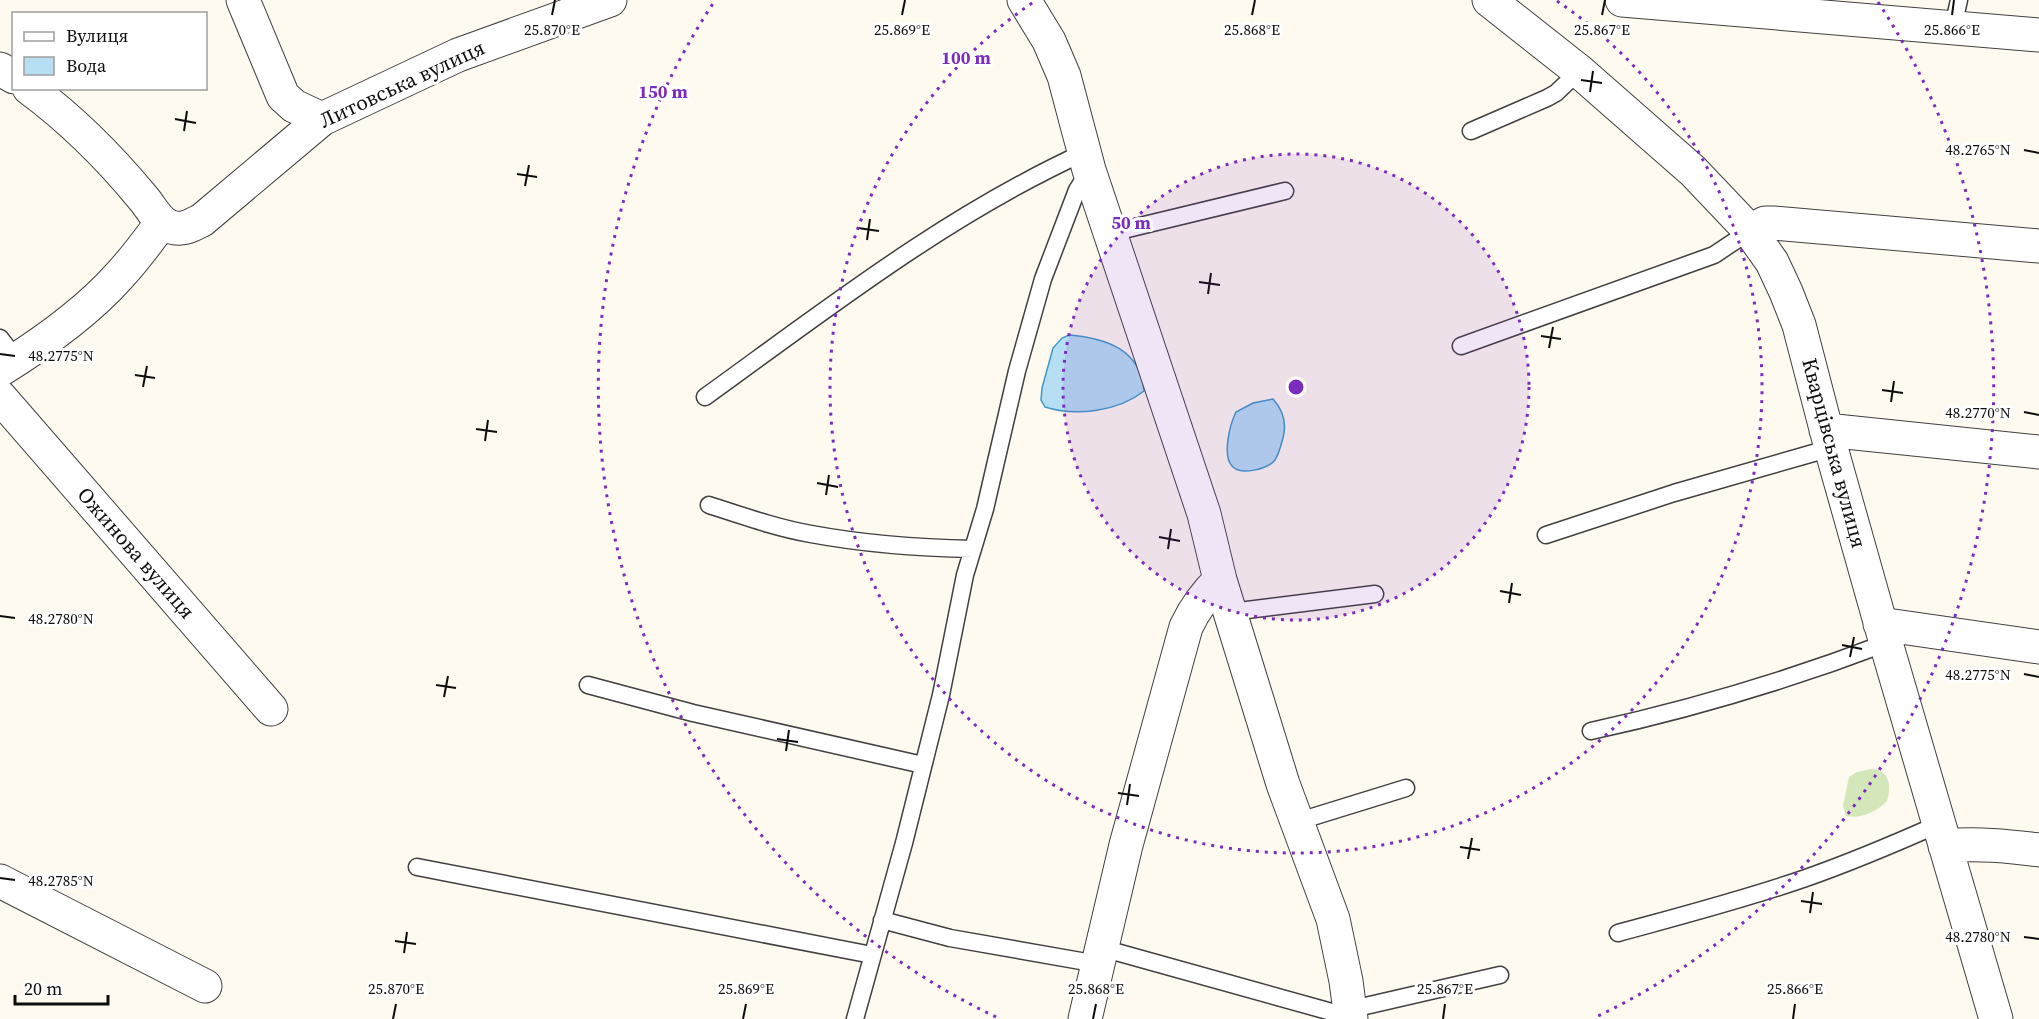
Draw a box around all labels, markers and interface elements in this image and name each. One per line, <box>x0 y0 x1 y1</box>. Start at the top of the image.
legend <box>12 12 207 90</box>
text: 25.870°E <box>524 19 580 40</box>
text: 25.869°E <box>874 19 930 40</box>
text: 25.868°E <box>1224 19 1280 40</box>
text: 25.867°E <box>1574 19 1630 40</box>
text: 25.866°E <box>1924 19 1980 40</box>
text: Вулиця <box>66 23 128 48</box>
street label: Литовська вулиця <box>314 32 489 135</box>
text: 100 m <box>941 45 991 70</box>
text: Вода <box>66 53 107 78</box>
text: 150 m <box>638 79 688 104</box>
text: 48.2765°N <box>1945 139 2011 160</box>
text: 50 m <box>1111 210 1151 235</box>
text: 48.2775°N <box>28 345 94 366</box>
street label: Кварцівська вулиця <box>1795 355 1874 551</box>
centre of rings <box>1286 377 1306 397</box>
text: 48.2770°N <box>1945 402 2011 423</box>
street label: Ожинова вулиця <box>71 481 202 625</box>
text: 48.2780°N <box>28 608 94 629</box>
text: 48.2775°N <box>1945 664 2011 685</box>
text: 48.2785°N <box>28 870 94 891</box>
text: 48.2780°N <box>1945 926 2011 947</box>
scale bar <box>15 968 108 1006</box>
text: 20 m <box>24 976 62 1001</box>
text: 25.870°E <box>368 978 424 999</box>
text: 25.869°E <box>718 978 774 999</box>
text: 25.868°E <box>1068 978 1124 999</box>
text: 25.867°E <box>1417 978 1473 999</box>
text: 25.866°E <box>1767 978 1823 999</box>

